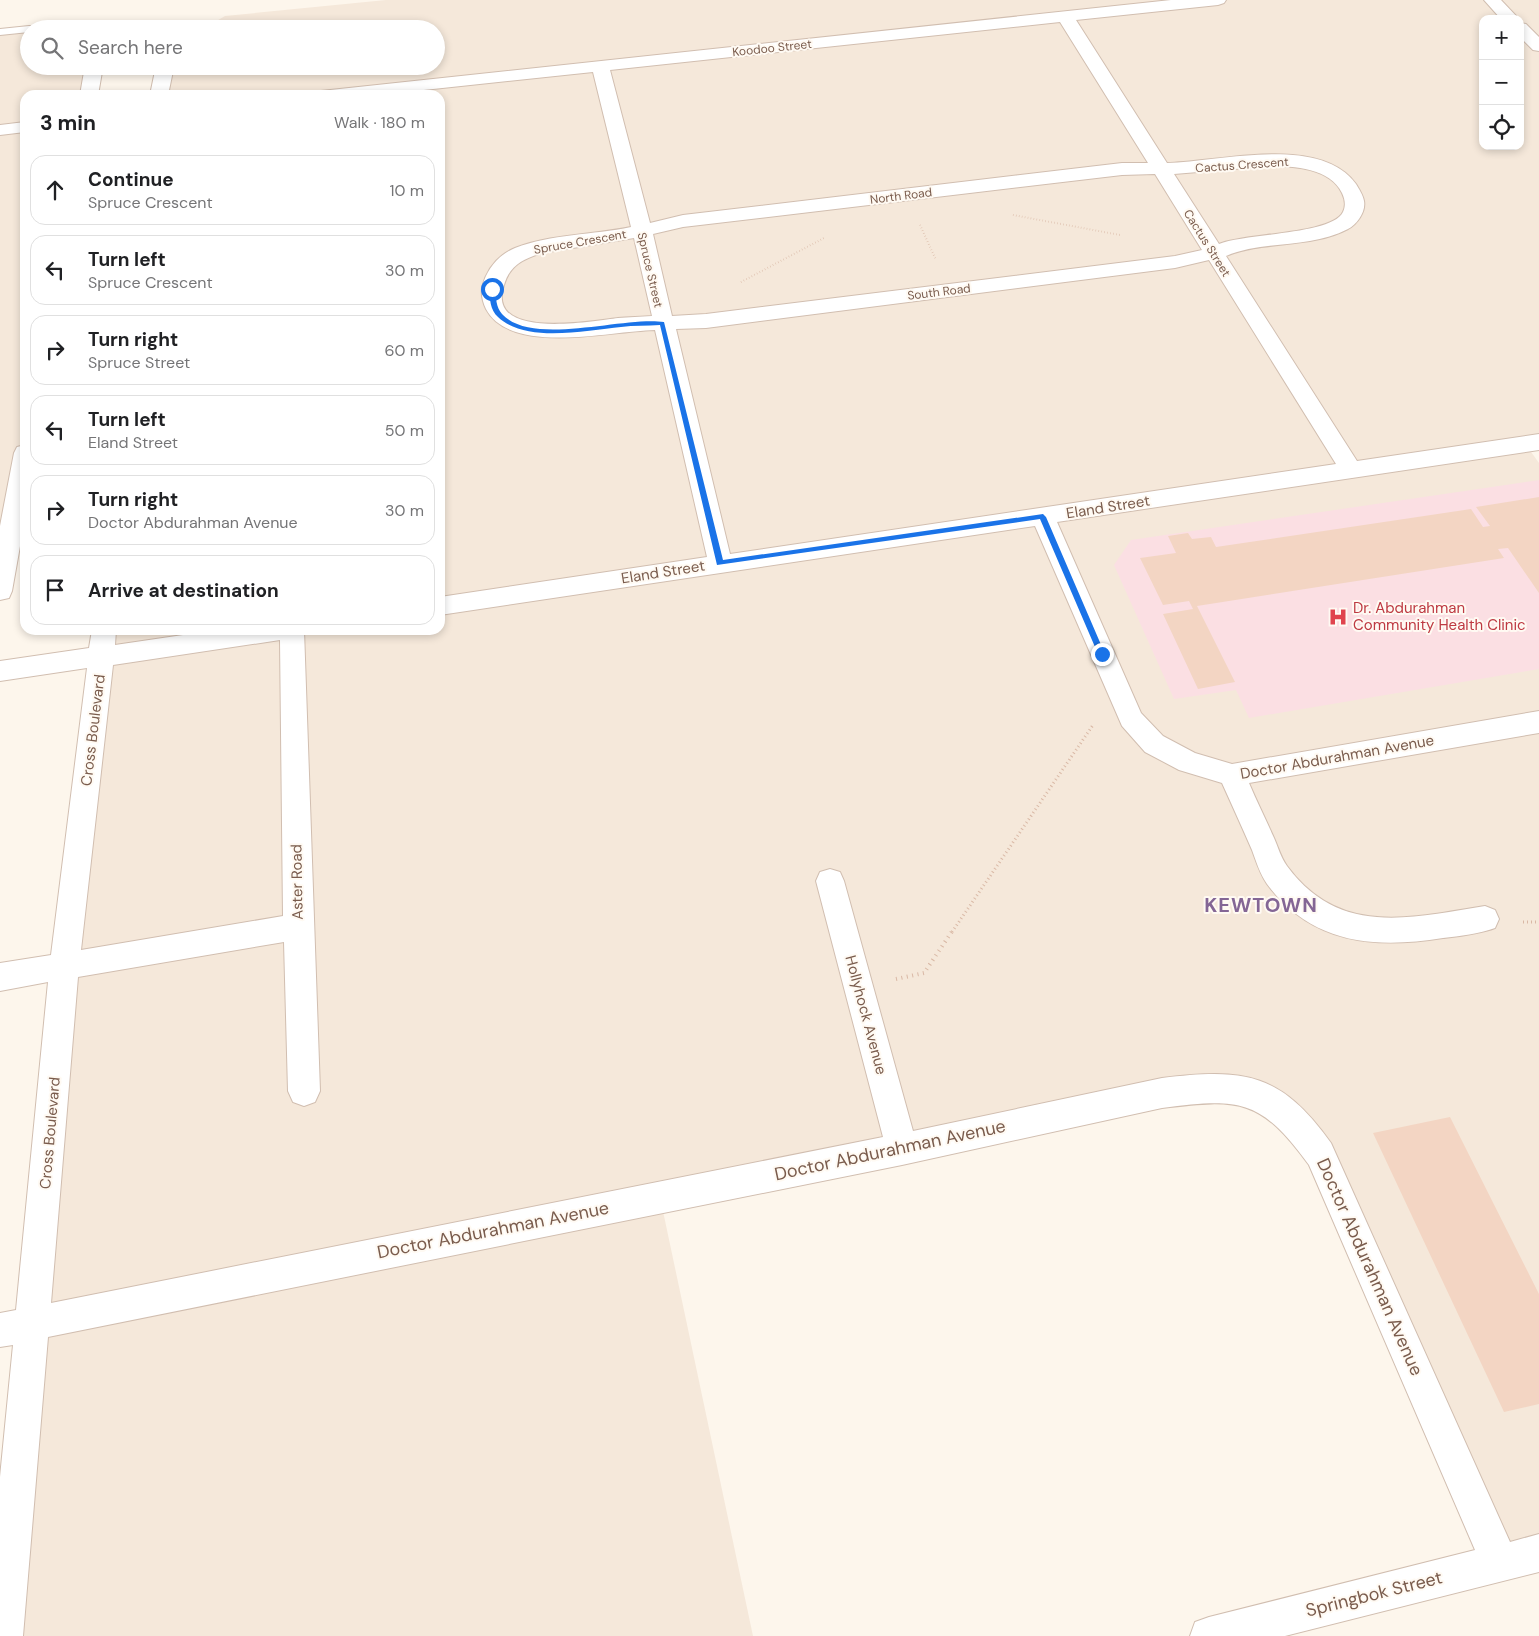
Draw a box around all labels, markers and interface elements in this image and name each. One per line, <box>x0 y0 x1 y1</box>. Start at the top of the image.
map controls <box>1479 15 1524 150</box>
button: + <box>1479 15 1524 60</box>
search box <box>20 20 445 75</box>
icon: search <box>38 34 66 62</box>
text: Search here <box>78 35 183 60</box>
street label: Koodoo Street <box>731 36 813 60</box>
button: − <box>1479 60 1524 105</box>
button: locate <box>1479 105 1524 150</box>
text: 3 min <box>40 109 96 137</box>
text: Walk · 180 m <box>334 112 425 133</box>
street label: Cactus Crescent <box>1195 154 1290 176</box>
text: Continue <box>88 167 174 192</box>
icon: ahead <box>41 176 69 204</box>
text: 10 m <box>390 180 424 201</box>
street label: North Road <box>869 184 933 208</box>
text: Spruce Crescent <box>88 192 213 213</box>
street label: Cactus Street <box>1180 206 1234 280</box>
street label: Spruce Crescent <box>533 226 628 258</box>
street label: Spruce Street <box>634 231 666 309</box>
text: Turn left <box>88 247 166 272</box>
icon: left <box>41 256 69 284</box>
text: 30 m <box>385 260 424 281</box>
text: Spruce Crescent <box>88 272 213 293</box>
route start <box>481 278 504 301</box>
street label: South Road <box>906 280 972 304</box>
text: Turn right <box>88 327 178 352</box>
icon: right <box>41 336 69 364</box>
text: 60 m <box>384 340 424 361</box>
text: Spruce Street <box>88 352 190 373</box>
text: Turn left <box>88 407 166 432</box>
icon: left <box>41 416 69 444</box>
text: 50 m <box>385 420 424 441</box>
text: Eland Street <box>88 432 178 453</box>
text: Turn right <box>88 487 178 512</box>
street label: Eland Street <box>1065 490 1151 523</box>
icon: right <box>41 496 69 524</box>
text: 30 m <box>385 500 424 521</box>
text: Doctor Abdurahman Avenue <box>88 512 298 533</box>
street label: Eland Street <box>620 555 706 588</box>
icon: arrive <box>41 576 69 604</box>
text: Arrive at destination <box>88 578 279 603</box>
place label: Dr. Abdurahman Community Health Clinic <box>1353 598 1526 635</box>
hospital icon: Dr. Abdurahman Community Health Clinic <box>1327 606 1349 628</box>
route end <box>1091 643 1114 666</box>
street label: Cross Boulevard <box>76 673 110 787</box>
street label: Doctor Abdurahman Avenue <box>1239 730 1435 784</box>
street label: Aster Road <box>286 844 308 920</box>
district label: KEWTOWN <box>1204 892 1318 918</box>
street label: Hollyhock Avenue <box>840 953 892 1077</box>
street label: Cross Boulevard <box>35 1076 65 1190</box>
street label: Doctor Abdurahman Avenue <box>772 1114 1008 1186</box>
street label: Doctor Abdurahman Avenue <box>1311 1154 1429 1380</box>
street label: Doctor Abdurahman Avenue <box>375 1196 611 1264</box>
street label: Springbok Street <box>1303 1565 1445 1623</box>

